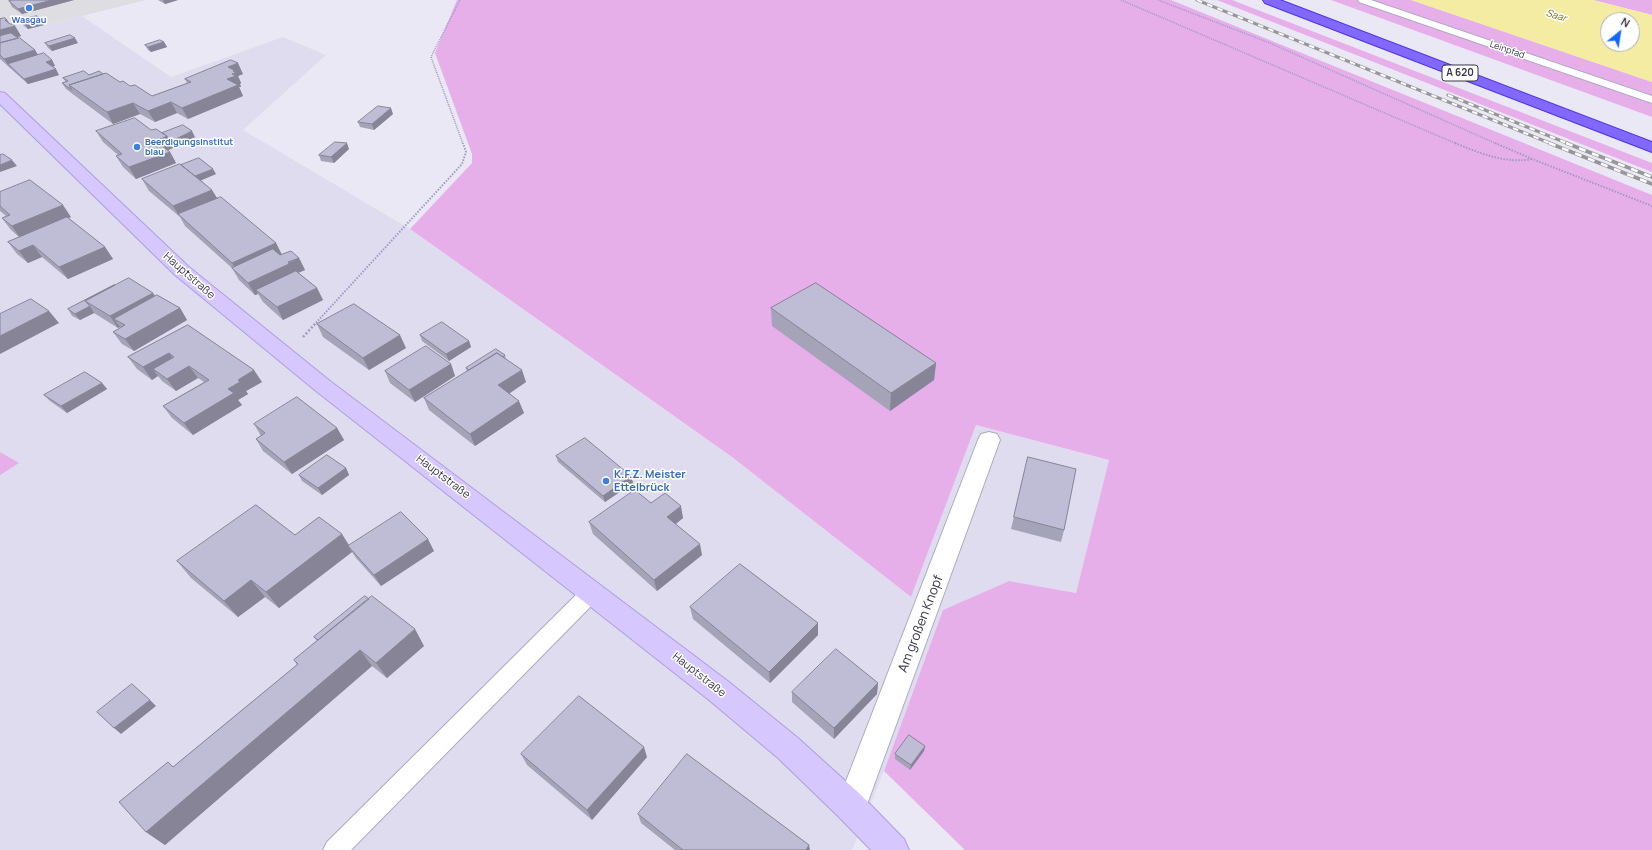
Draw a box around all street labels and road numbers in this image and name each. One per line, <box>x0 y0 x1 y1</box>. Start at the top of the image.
street label: Leinpfad <box>1488 39 1526 61</box>
road number: A 620 <box>1442 65 1478 81</box>
street label: Hauptstraße <box>160 250 218 302</box>
street label: Hauptstraße <box>413 452 473 502</box>
street label: Am großen Knopf <box>895 573 947 675</box>
street label: Hauptstraße <box>670 650 728 700</box>

